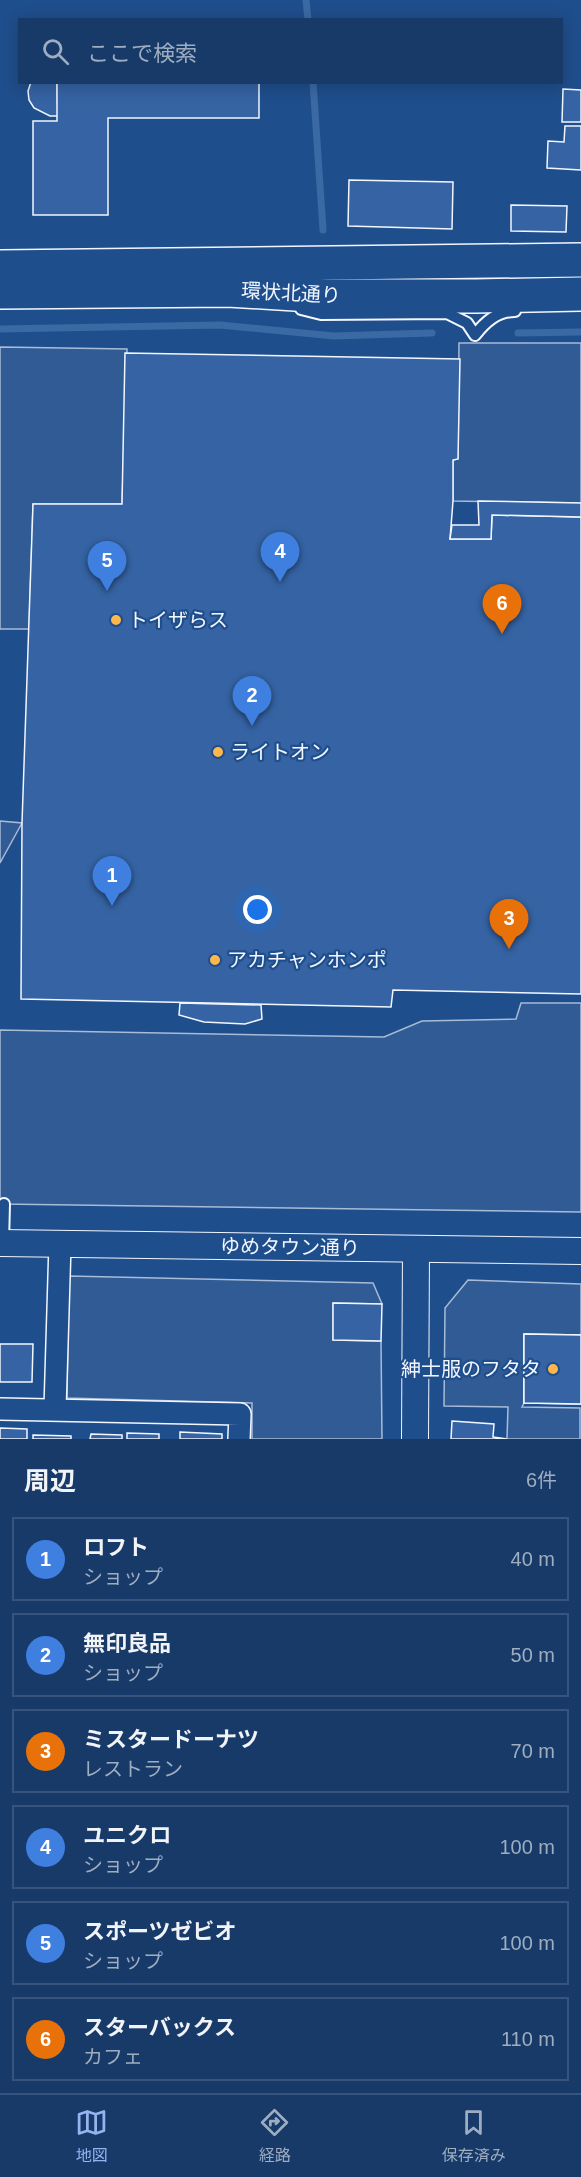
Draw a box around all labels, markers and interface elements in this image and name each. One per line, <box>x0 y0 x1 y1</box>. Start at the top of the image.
search box <box>18 18 563 84</box>
icon: search <box>39 35 72 68</box>
text: ここで検索 <box>87 41 197 66</box>
street label: 環状北通り <box>240 279 342 307</box>
pin: 4 <box>260 532 300 582</box>
pin: 5 <box>88 542 126 591</box>
pin: 6 <box>482 584 522 634</box>
place label: トイザらス <box>128 609 228 631</box>
marker: トイザらス <box>109 613 123 627</box>
pin: 2 <box>232 676 272 726</box>
place label: ライトオン <box>230 741 330 763</box>
marker: ライトオン <box>211 745 225 759</box>
pin: 1 <box>92 856 132 906</box>
your location <box>243 895 272 924</box>
pin: 3 <box>490 900 528 949</box>
place label: アカチャンホンポ <box>227 949 387 971</box>
marker: アカチャンホンポ <box>208 953 222 967</box>
street label: ゆめタウン通り <box>220 1235 360 1259</box>
place label: 紳士服のフタタ <box>401 1358 541 1380</box>
marker: 紳士服のフタタ <box>546 1362 560 1376</box>
text: 周辺 <box>24 1466 76 1496</box>
text: 6件 <box>526 1469 557 1491</box>
text: ロフト <box>83 1535 149 1560</box>
text: 1 <box>40 1548 51 1570</box>
text: 40 m <box>511 1548 555 1570</box>
text: ショップ <box>83 1566 163 1588</box>
text: 無印良品 <box>83 1631 171 1656</box>
text: 2 <box>40 1644 51 1666</box>
text: 50 m <box>511 1644 555 1666</box>
text: ショップ <box>83 1662 163 1684</box>
text: ミスタードーナツ <box>83 1727 259 1752</box>
text: 3 <box>40 1740 51 1762</box>
text: 70 m <box>511 1740 555 1762</box>
text: レストラン <box>83 1758 183 1780</box>
text: ユニクロ <box>83 1823 171 1848</box>
text: 4 <box>40 1836 51 1858</box>
text: 100 m <box>499 1836 555 1858</box>
text: ショップ <box>83 1854 163 1876</box>
text: スポーツゼビオ <box>83 1919 237 1944</box>
text: 5 <box>40 1932 51 1954</box>
text: 100 m <box>499 1932 555 1954</box>
text: ショップ <box>83 1950 163 1972</box>
text: スターバックス <box>83 2015 236 2040</box>
text: 6 <box>40 2028 51 2050</box>
text: 110 m <box>501 2028 555 2050</box>
text: カフェ <box>83 2046 143 2068</box>
tab: 地図 <box>75 2106 108 2166</box>
tab: 経路 <box>258 2106 291 2166</box>
tab: 保存済み <box>442 2106 506 2166</box>

